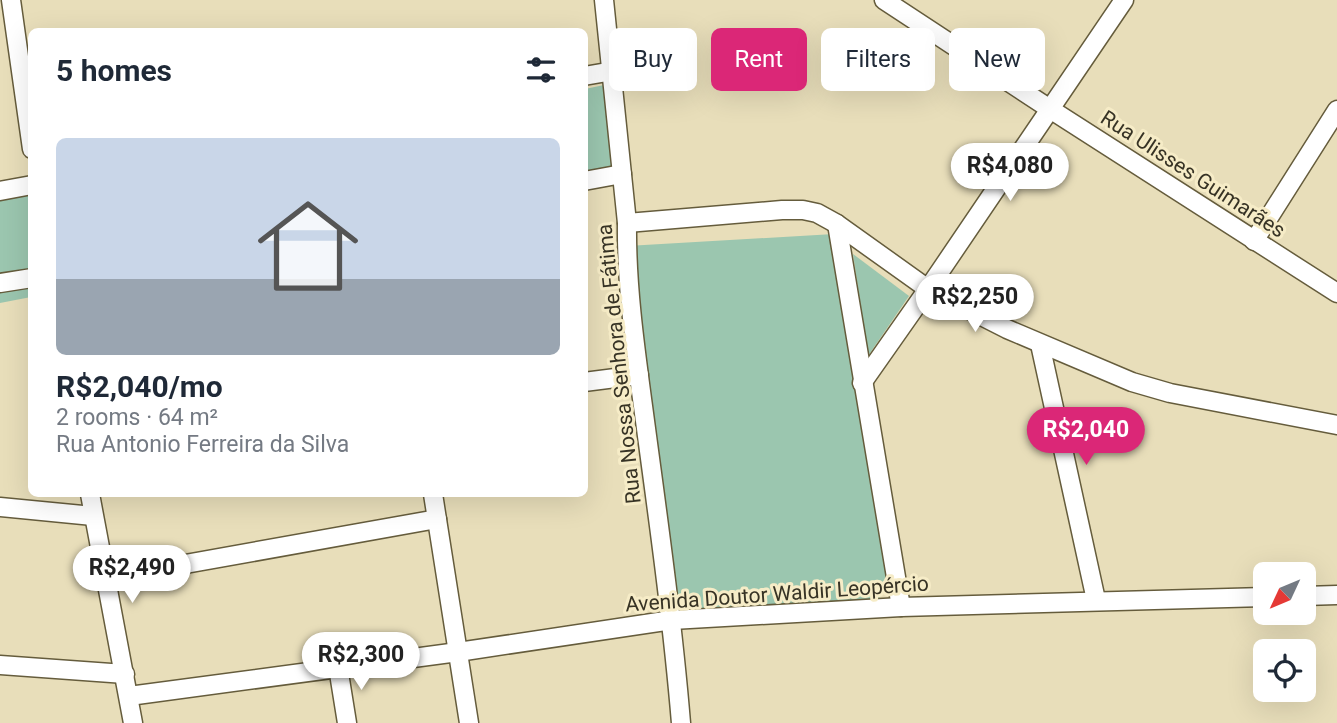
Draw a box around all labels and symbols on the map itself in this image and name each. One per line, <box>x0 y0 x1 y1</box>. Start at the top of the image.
street label: Rua Ulisses Guimarães <box>1096 105 1290 243</box>
pin: R$4,080 <box>945 144 1075 203</box>
street label: Rua Nossa Senhora de Fátima <box>592 223 646 505</box>
pin: R$2,250 <box>910 274 1040 334</box>
pin: R$2,040 <box>1021 407 1151 467</box>
pin: R$2,490 <box>67 546 197 605</box>
north arrow <box>1253 562 1316 625</box>
street label: Avenida Doutor Waldir Leopércio <box>624 571 930 617</box>
pin: R$2,300 <box>296 632 426 692</box>

